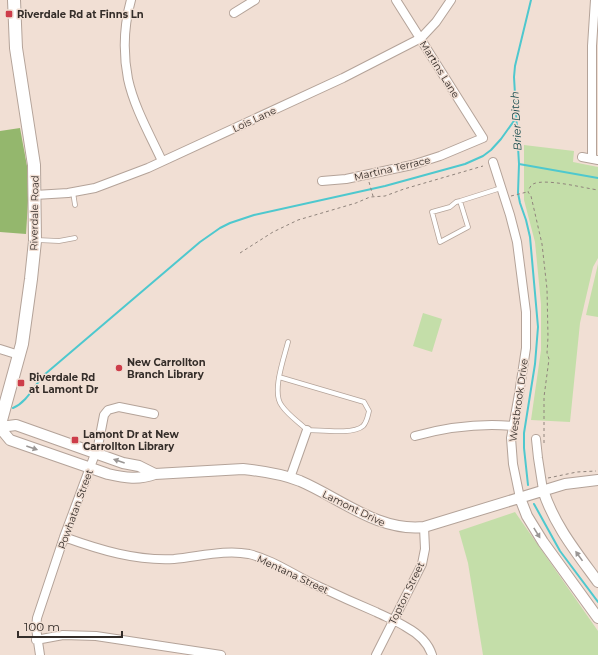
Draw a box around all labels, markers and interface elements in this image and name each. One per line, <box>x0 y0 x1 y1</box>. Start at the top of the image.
place label: Riverdale Rd at Finns Ln <box>17 8 144 21</box>
marker: Riverdale Rd at Finns Ln <box>4 9 14 19</box>
street label: Martins Lane <box>417 38 462 100</box>
water label: Brier Ditch <box>507 91 525 151</box>
street label: Lois Lane <box>230 104 278 135</box>
street label: Martina Terrace <box>353 153 432 184</box>
street label: Riverdale Road <box>27 175 42 251</box>
place label: New Carrollton Branch Library <box>127 356 206 381</box>
street label: Westbrook Drive <box>506 358 531 442</box>
marker: New Carrollton Branch Library <box>114 363 124 373</box>
place label: Riverdale Rd at Lamont Dr <box>29 371 99 396</box>
marker: Riverdale Rd at Lamont Dr <box>16 378 26 388</box>
place label: Lamont Dr at New Carrollton Library <box>83 428 179 453</box>
marker: Lamont Dr at New Carrollton Library <box>70 435 80 445</box>
one-way arrow <box>26 445 38 451</box>
one-way arrow <box>113 458 125 464</box>
street label: Powhatan Street <box>55 467 96 551</box>
street label: Lamont Drive <box>320 488 387 529</box>
one-way arrow <box>533 527 541 538</box>
one-way arrow <box>575 551 583 561</box>
street label: Mentana Street <box>255 552 331 597</box>
street label: Topton Street <box>386 560 427 627</box>
scale bar <box>18 613 122 639</box>
text: 100 m <box>24 619 60 634</box>

